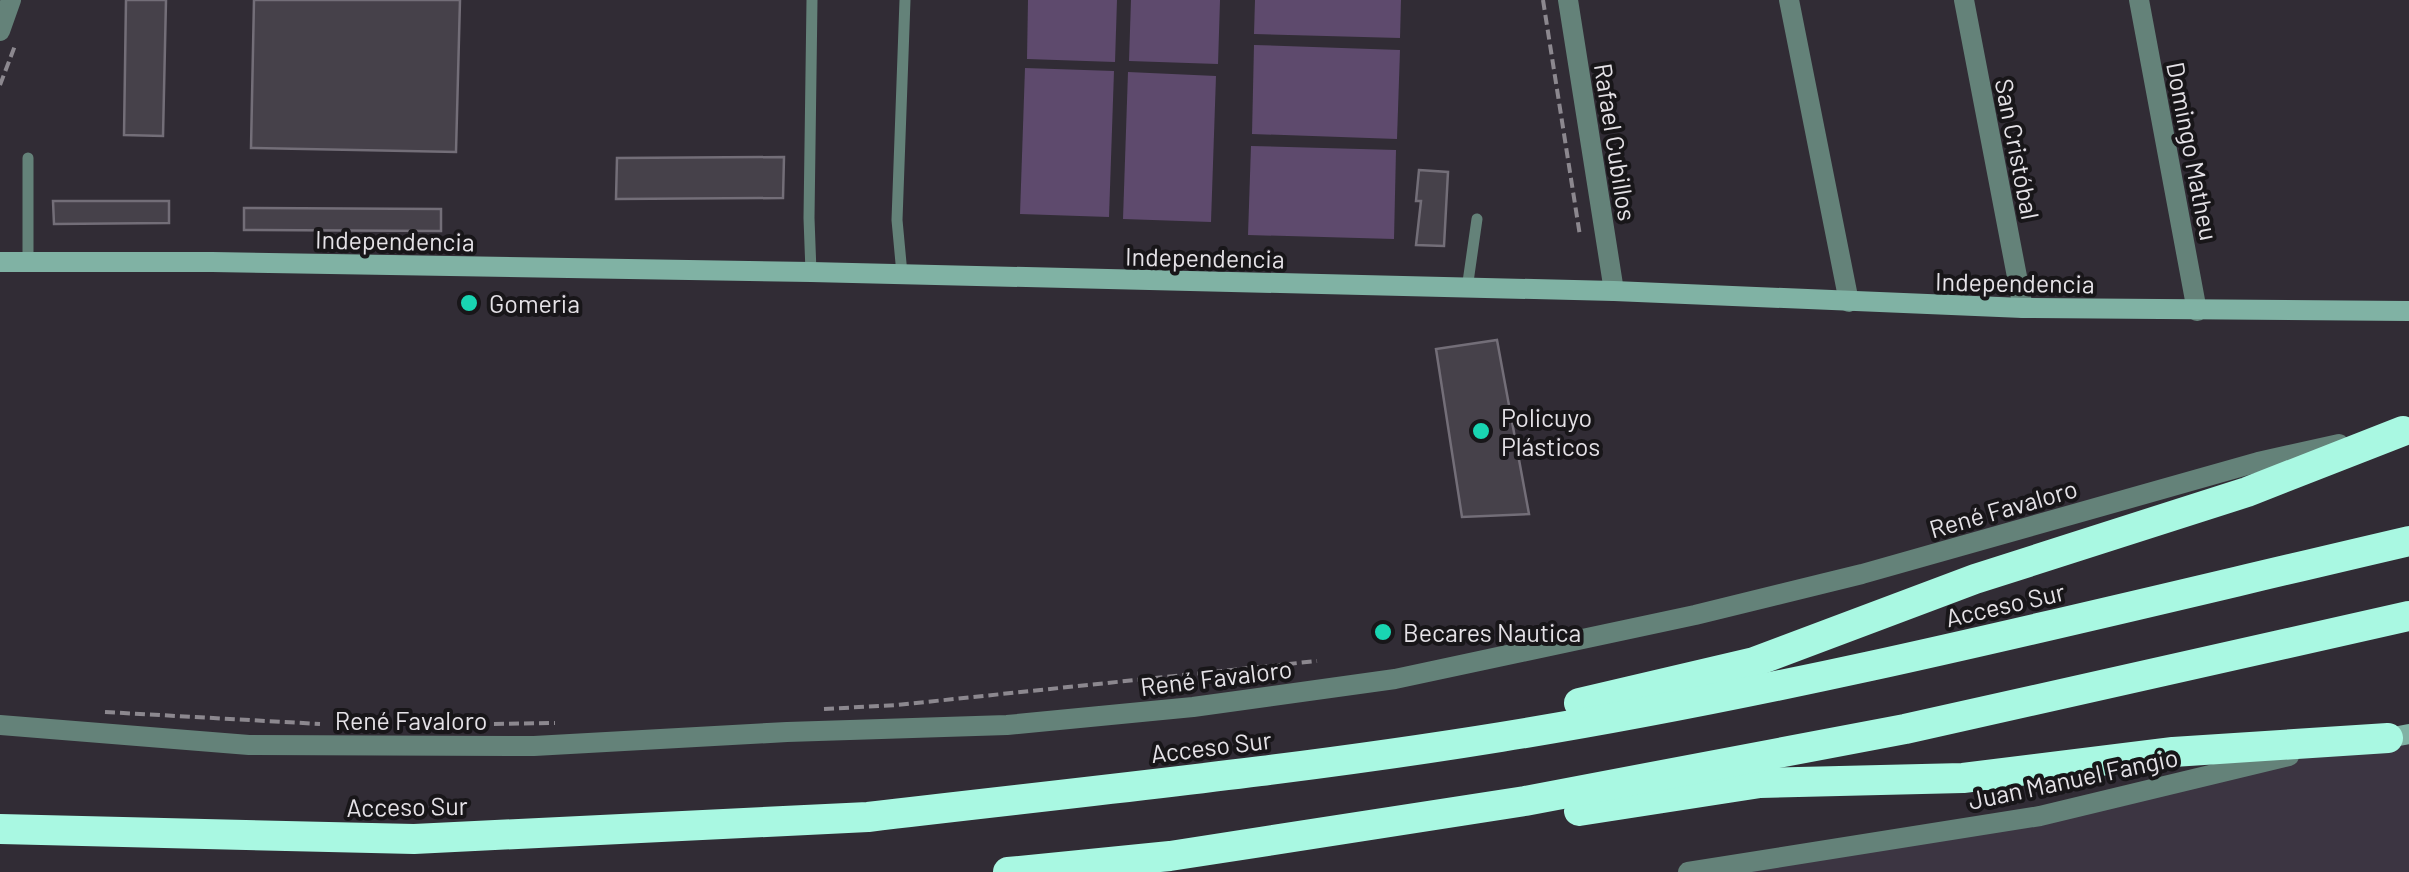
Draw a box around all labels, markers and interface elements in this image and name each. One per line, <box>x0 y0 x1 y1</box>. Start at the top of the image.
street label: Domingo Matheu <box>2161 59 2225 243</box>
street label: Rafael Cubillos <box>1589 61 1643 223</box>
street label: San Cristóbal <box>1990 76 2046 222</box>
street label: Independencia <box>315 224 475 256</box>
street label: Independencia <box>1125 241 1285 273</box>
street label: Independencia <box>1935 266 2095 298</box>
place label: Gomeria <box>489 288 580 318</box>
marker: Gomeria <box>458 292 480 314</box>
place label: Policuyo Plásticos <box>1501 402 1600 461</box>
marker: Policuyo Plásticos <box>1470 420 1492 442</box>
street label: René Favaloro <box>1926 473 2080 543</box>
street label: Acceso Sur <box>1942 576 2068 632</box>
place label: Becares Nautica <box>1403 617 1581 647</box>
marker: Becares Nautica <box>1372 621 1394 643</box>
street label: René Favaloro <box>1138 653 1294 701</box>
street label: René Favaloro <box>335 705 487 735</box>
street label: Acceso Sur <box>1149 724 1273 768</box>
street label: Juan Manuel Fangio <box>1965 741 2181 815</box>
street label: Acceso Sur <box>346 790 468 822</box>

